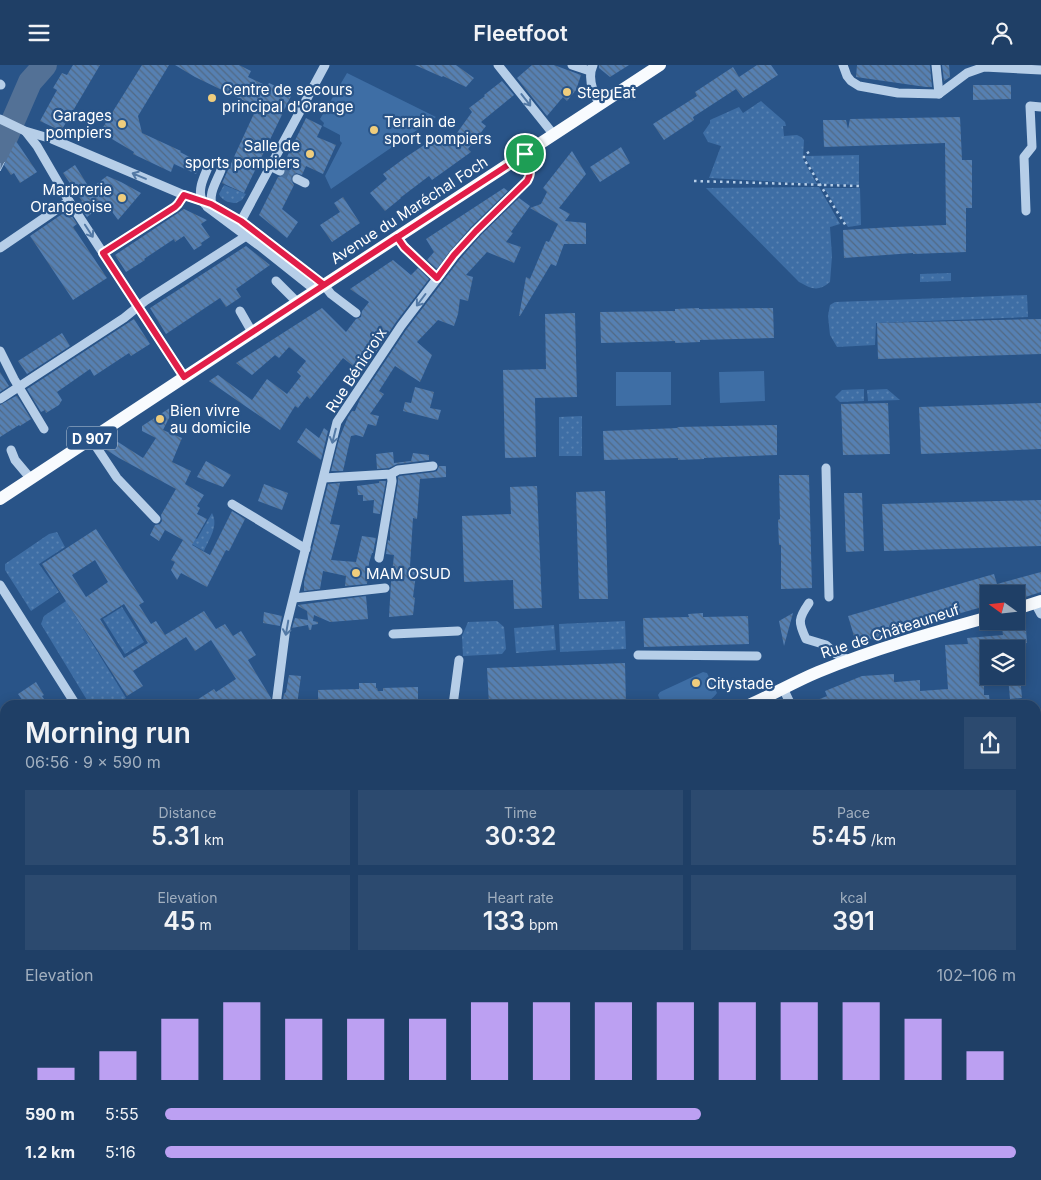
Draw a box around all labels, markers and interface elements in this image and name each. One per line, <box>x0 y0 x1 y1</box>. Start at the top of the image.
icon: menu <box>25 19 53 47</box>
icon: person <box>988 19 1016 47</box>
text: Fleetfoot <box>473 20 568 46</box>
place label: Centre de secours principal d'Orange <box>222 80 353 116</box>
place label: Step Eat <box>577 83 636 102</box>
marker: Step Eat <box>561 86 573 98</box>
marker: Centre de secours principal d'Orange <box>206 92 218 104</box>
one-way arrow <box>520 93 531 106</box>
place label: Garages pompiers <box>46 106 112 142</box>
place label: Terrain de sport pompiers <box>384 112 492 148</box>
marker: Garages pompiers <box>116 118 128 130</box>
marker: Terrain de sport pompiers <box>368 124 380 136</box>
pin <box>504 133 546 175</box>
place label: Salle de sports pompiers <box>185 136 300 172</box>
icon: arrive <box>511 140 539 168</box>
marker: Salle de sports pompiers <box>304 148 316 160</box>
street label: Avenue du Maréchal Foch <box>327 152 491 268</box>
one-way arrow <box>132 170 147 180</box>
place label: Marbrerie Orangeoise <box>30 180 112 216</box>
marker: Marbrerie Orangeoise <box>116 192 128 204</box>
one-way arrow <box>84 224 94 238</box>
one-way arrow <box>415 293 426 306</box>
street label: Rue Bénicroix <box>322 324 390 416</box>
place label: Bien vivre au domicile <box>170 401 251 437</box>
marker: Bien vivre au domicile <box>154 413 166 425</box>
road number: D 907 <box>67 427 117 449</box>
one-way arrow <box>329 428 338 444</box>
place label: MAM OSUD <box>366 564 451 583</box>
marker: MAM OSUD <box>350 567 362 579</box>
north arrow <box>980 585 1025 630</box>
map controls <box>980 585 1025 685</box>
street label: Rue de Châteauneuf <box>818 599 962 662</box>
one-way arrow <box>281 619 291 635</box>
button: layers <box>980 640 1025 685</box>
place label: Citystade <box>706 674 773 693</box>
marker: Citystade <box>690 677 702 689</box>
text: Morning run <box>25 716 191 750</box>
button: share <box>964 717 1016 769</box>
text: 06:56 · 9 × 590 m <box>25 752 161 772</box>
text: Distance <box>159 804 216 821</box>
text: Time <box>504 804 537 821</box>
text: Pace <box>837 804 870 821</box>
text: 5.31 <box>151 821 200 851</box>
text: 30:32 <box>485 821 556 851</box>
text: 5:45 <box>811 821 867 851</box>
text: km <box>200 831 224 848</box>
text: /km <box>867 831 896 848</box>
text: Elevation <box>158 889 218 906</box>
text: Heart rate <box>487 889 554 906</box>
text: kcal <box>840 889 867 906</box>
text: 45 <box>163 906 196 936</box>
text: 133 <box>483 906 525 936</box>
text: 391 <box>832 906 875 936</box>
text: m <box>196 916 212 933</box>
text: bpm <box>525 916 558 933</box>
text: Elevation <box>25 965 94 985</box>
text: 102–106 m <box>937 965 1016 985</box>
text: 590 m <box>25 1104 75 1124</box>
text: 5:55 <box>105 1104 139 1124</box>
text: 1.2 km <box>25 1142 75 1162</box>
text: 5:16 <box>105 1142 136 1162</box>

